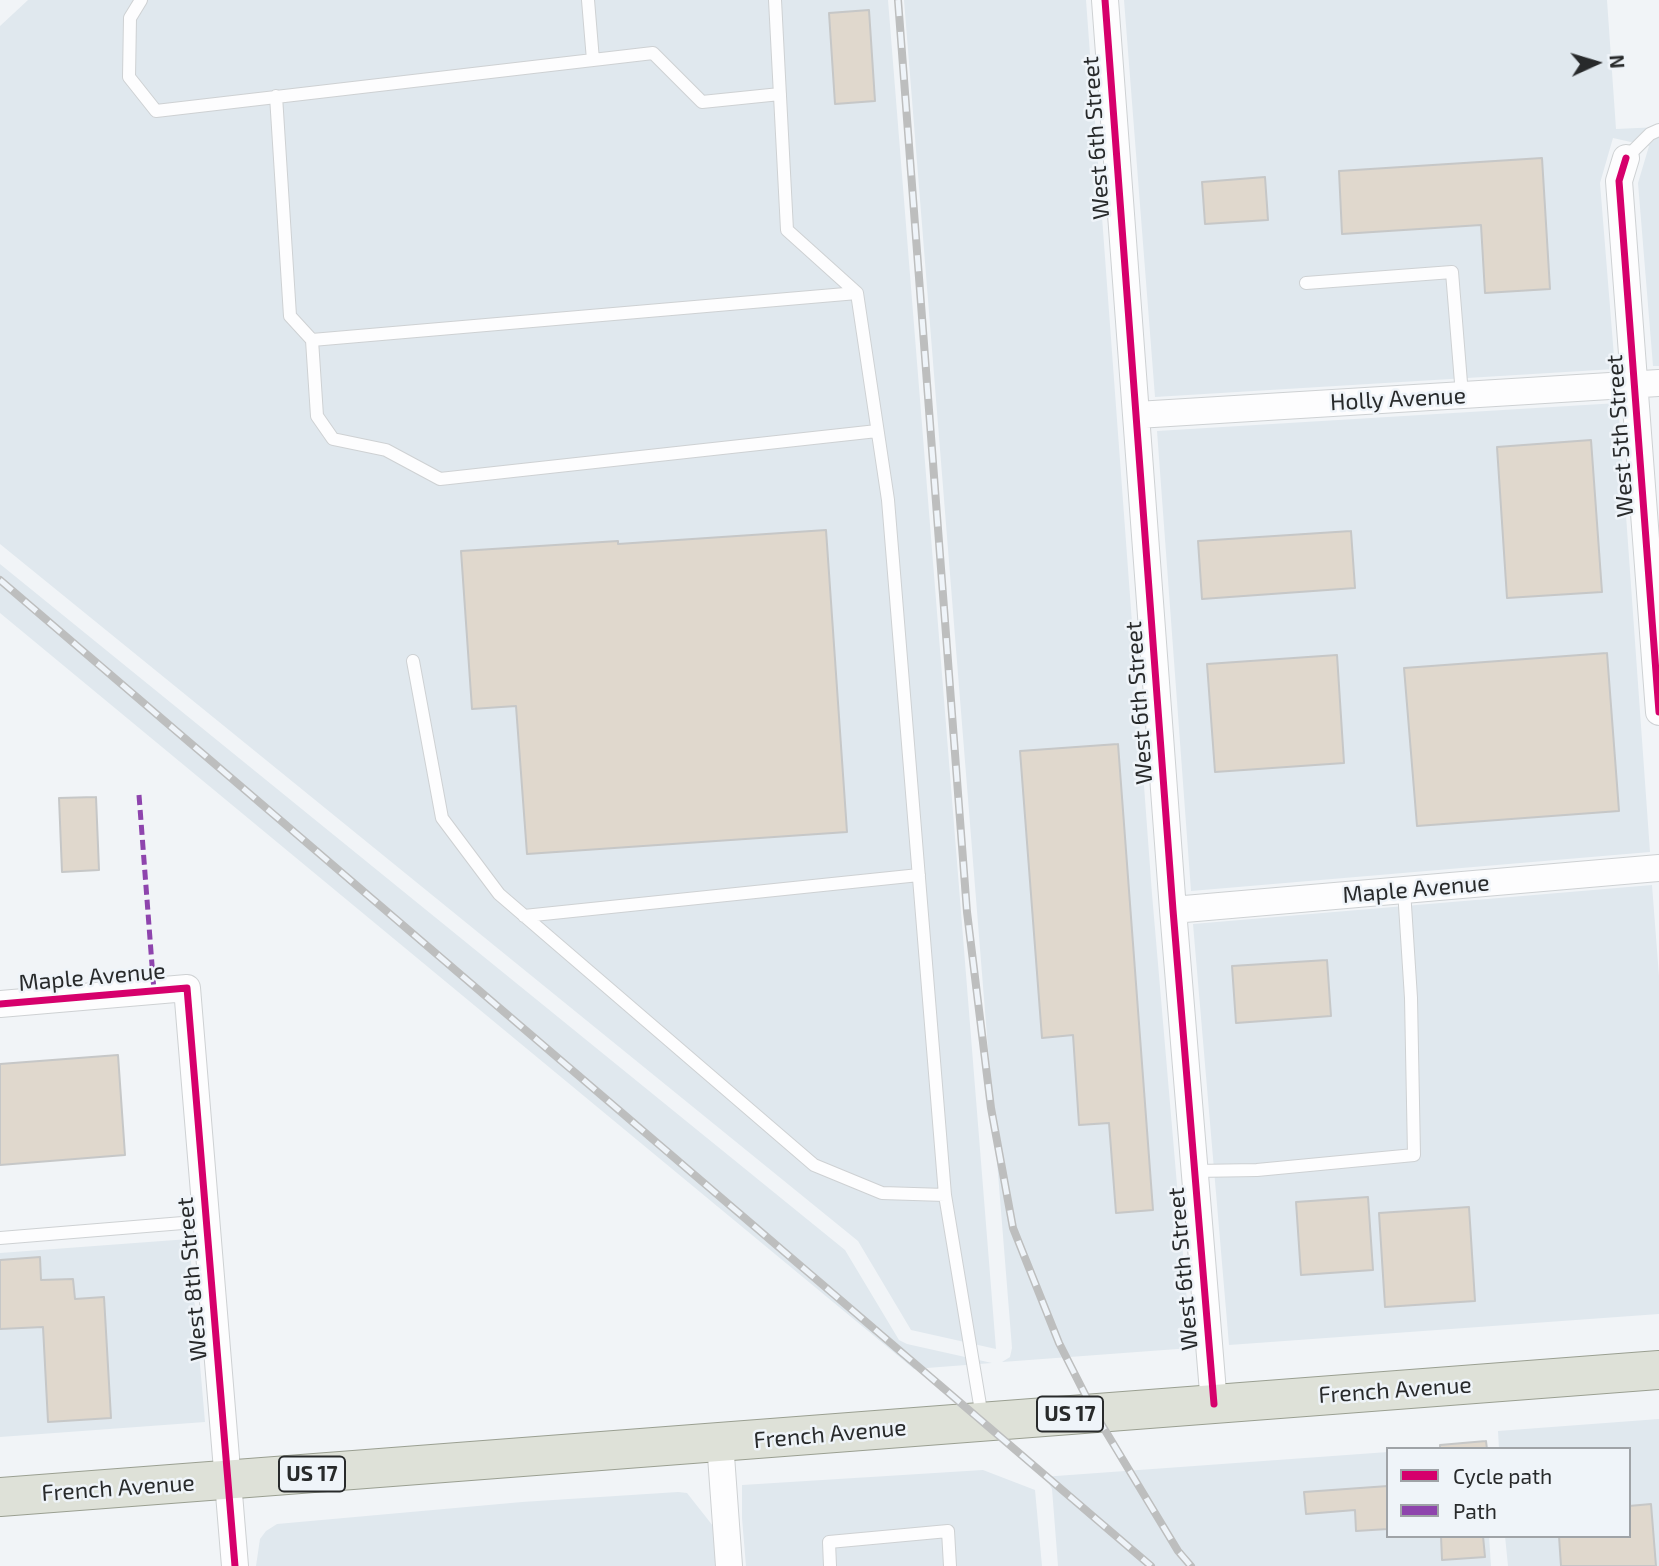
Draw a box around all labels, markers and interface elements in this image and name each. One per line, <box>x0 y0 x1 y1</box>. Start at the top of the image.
north arrow <box>1561 28 1631 98</box>
text: N <box>1605 54 1629 69</box>
street label: West 6th Street <box>1077 55 1115 221</box>
street label: West 5th Street <box>1601 354 1639 518</box>
street label: Holly Avenue <box>1329 382 1467 416</box>
street label: West 6th Street <box>1120 620 1158 786</box>
street label: Maple Avenue <box>1341 869 1491 909</box>
street label: Maple Avenue <box>17 957 167 997</box>
street label: West 6th Street <box>1162 1186 1204 1352</box>
street label: West 8th Street <box>171 1196 213 1362</box>
street label: French Avenue <box>1317 1371 1473 1409</box>
road number: US 17 <box>1037 1396 1103 1432</box>
street label: French Avenue <box>752 1414 908 1454</box>
legend <box>1386 1447 1631 1538</box>
road number: US 17 <box>279 1456 345 1492</box>
text: Cycle path <box>1453 1463 1552 1488</box>
street label: French Avenue <box>40 1469 196 1507</box>
text: Path <box>1453 1498 1497 1523</box>

